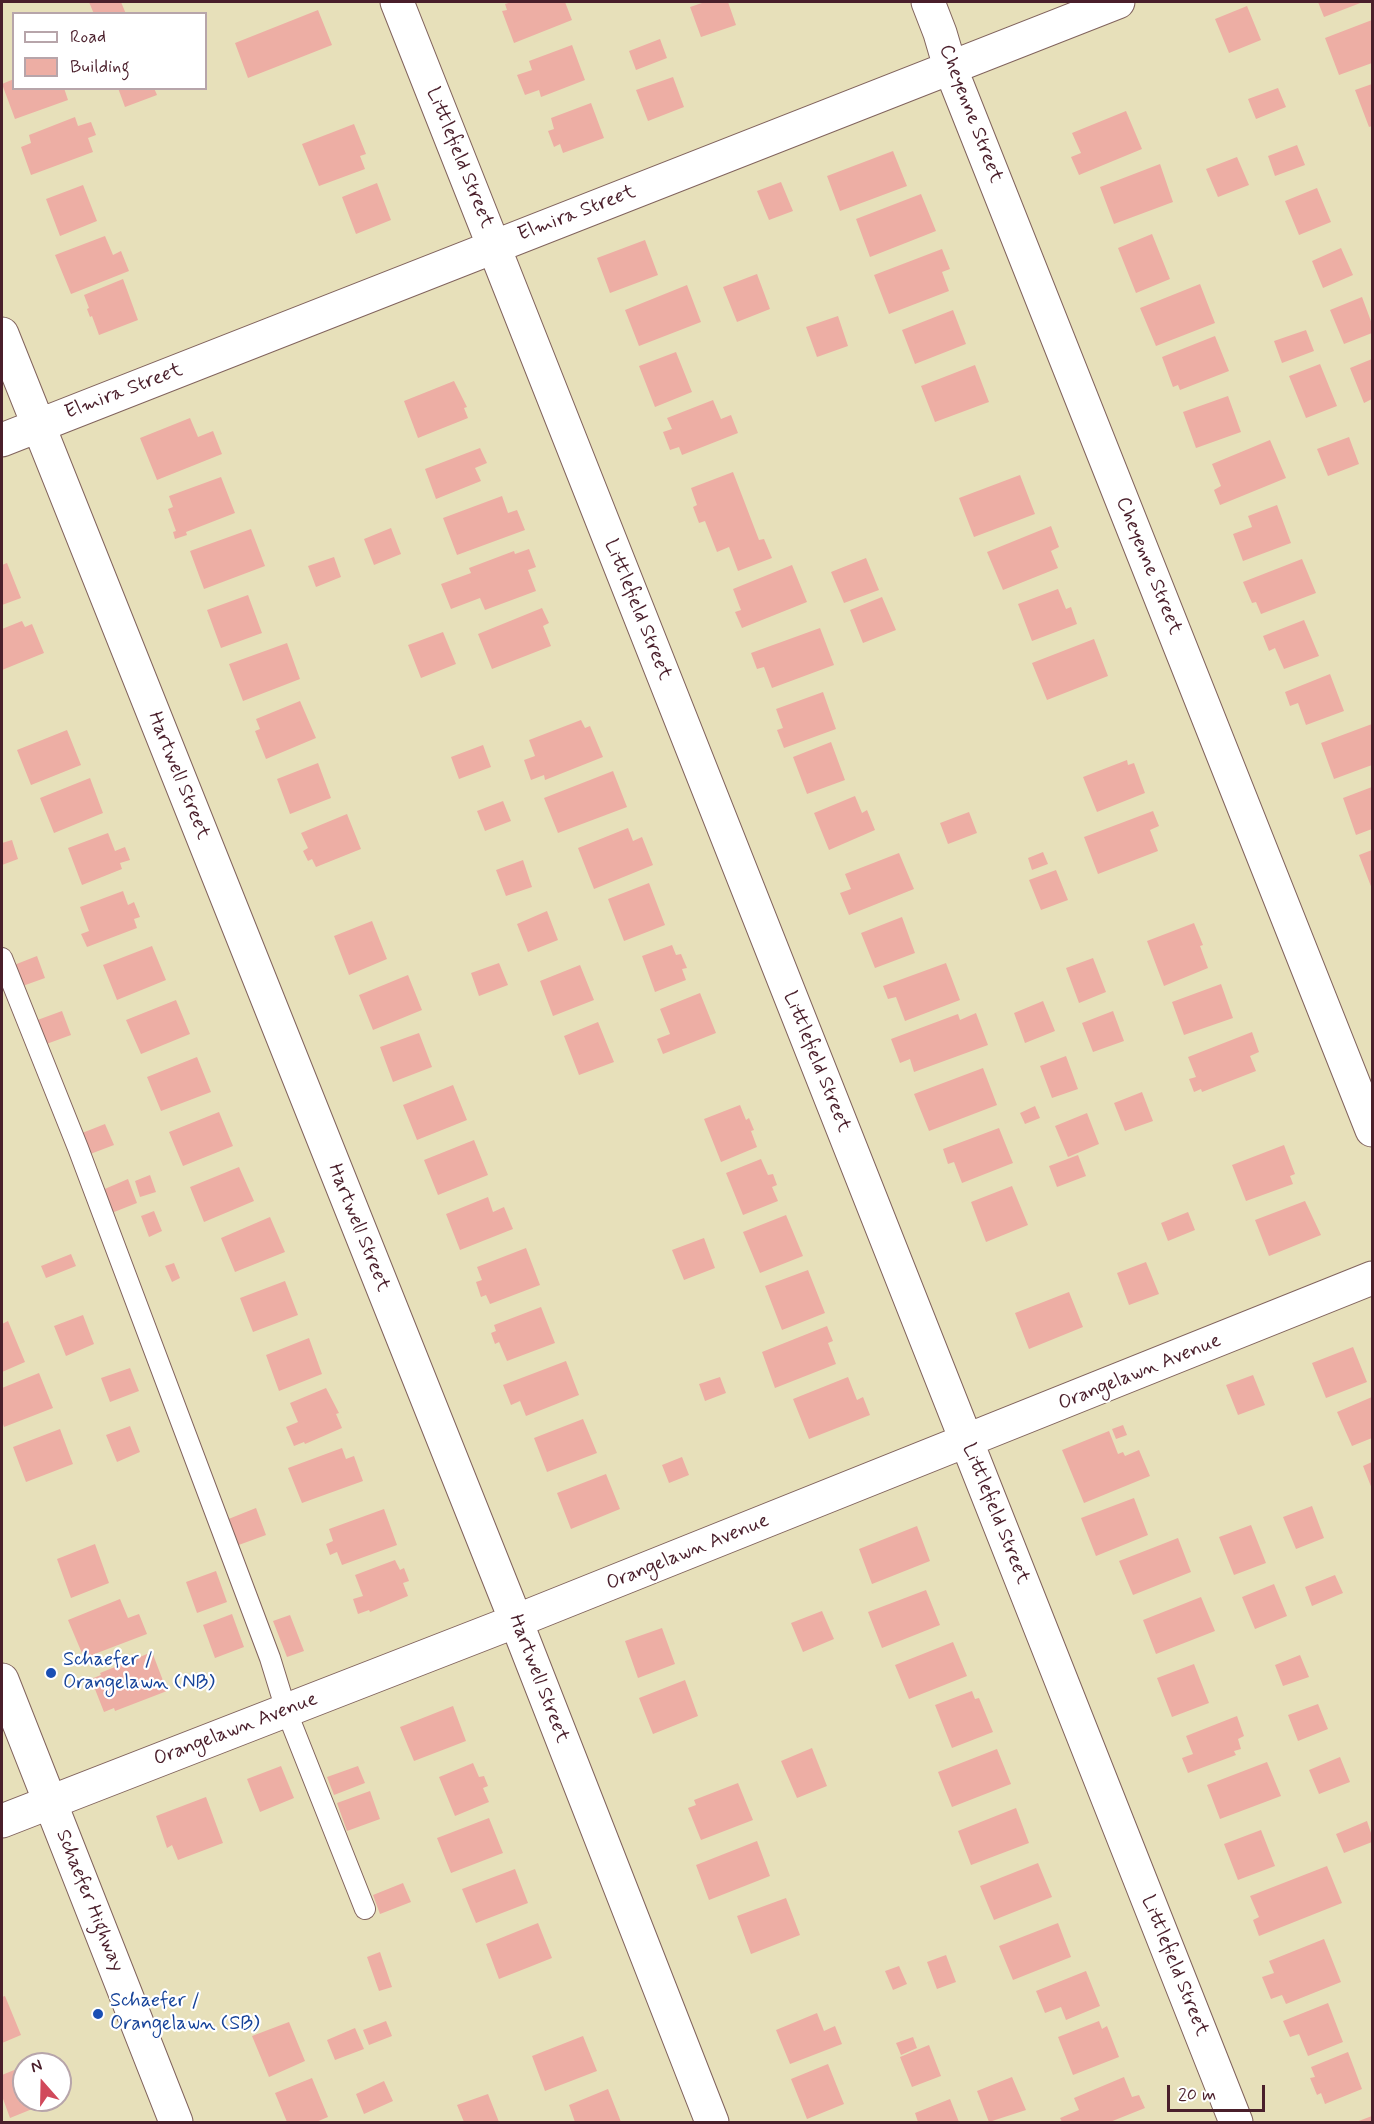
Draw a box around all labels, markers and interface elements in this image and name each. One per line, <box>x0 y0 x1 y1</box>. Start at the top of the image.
legend <box>12 12 207 90</box>
text: Road <box>70 25 106 49</box>
street label: Cheyenne Street <box>933 41 1007 187</box>
text: Building <box>70 55 130 79</box>
street label: Littlefield Street <box>420 84 498 232</box>
street label: Elmira Street <box>515 181 639 247</box>
street label: Elmira Street <box>62 359 186 425</box>
street label: Cheyenne Street <box>1109 494 1187 638</box>
street label: Littlefield Street <box>598 536 676 684</box>
street label: Hartwell Street <box>142 709 214 843</box>
street label: Littlefield Street <box>777 988 855 1136</box>
street label: Hartwell Street <box>322 1161 394 1295</box>
street label: Orangelawn Avenue <box>1055 1329 1225 1417</box>
street label: Littlefield Street <box>956 1440 1034 1588</box>
street label: Orangelawn Avenue <box>603 1509 773 1597</box>
street label: Hartwell Street <box>503 1611 573 1747</box>
place label: Schaefer / Orangelawn (NB) <box>63 1649 215 1696</box>
marker: Schaefer / Orangelawn (NB) <box>44 1666 58 1680</box>
street label: Orangelawn Avenue <box>151 1688 321 1772</box>
street label: Schaefer Highway <box>50 1826 128 1976</box>
street label: Littlefield Street <box>1135 1892 1213 2040</box>
place label: Schaefer / Orangelawn (SB) <box>110 1990 260 2037</box>
marker: Schaefer / Orangelawn (SB) <box>91 2007 105 2021</box>
north arrow <box>12 2052 72 2112</box>
text: N <box>28 2055 45 2078</box>
scale bar <box>1170 2073 1268 2111</box>
text: 20 m <box>1178 2083 1216 2107</box>

